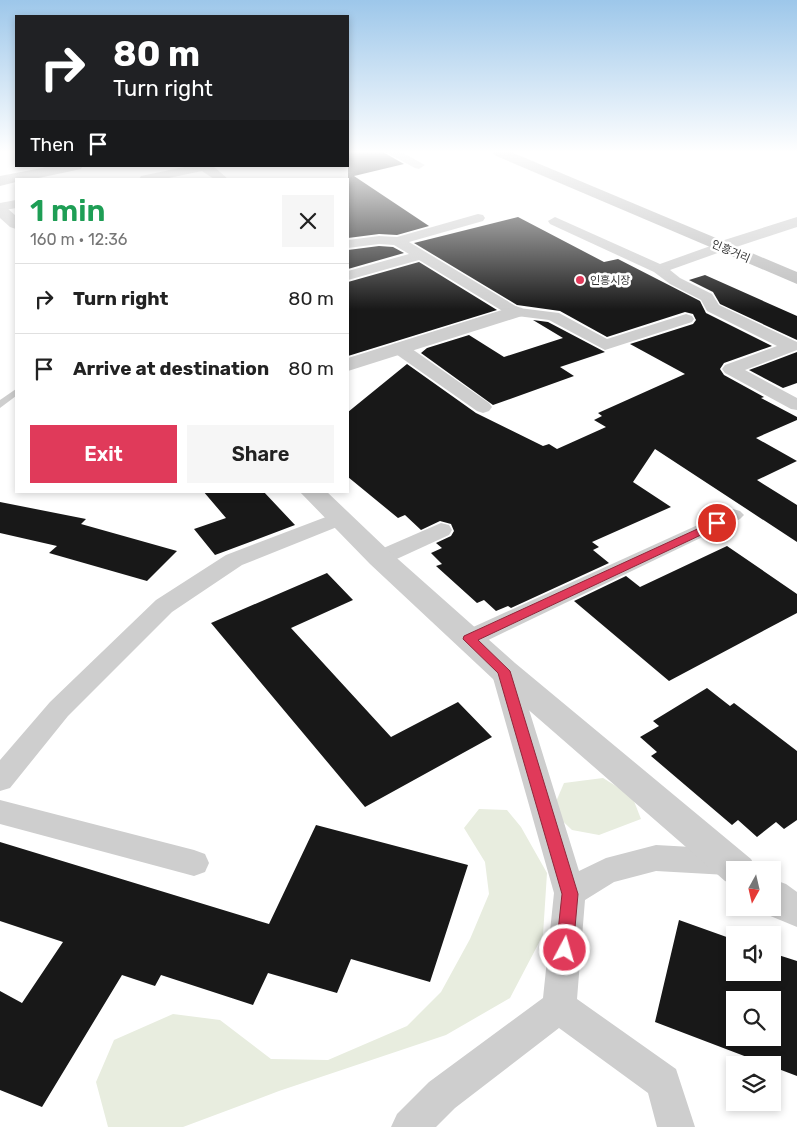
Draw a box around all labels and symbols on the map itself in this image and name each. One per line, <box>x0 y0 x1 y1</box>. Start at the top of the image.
street label: 인흥거리 <box>710 238 752 265</box>
marker: 인흥시장 <box>574 274 586 286</box>
place label: 인흥시장 <box>590 274 630 287</box>
pin <box>696 502 738 544</box>
north arrow <box>726 861 781 916</box>
position arrow <box>538 923 590 975</box>

